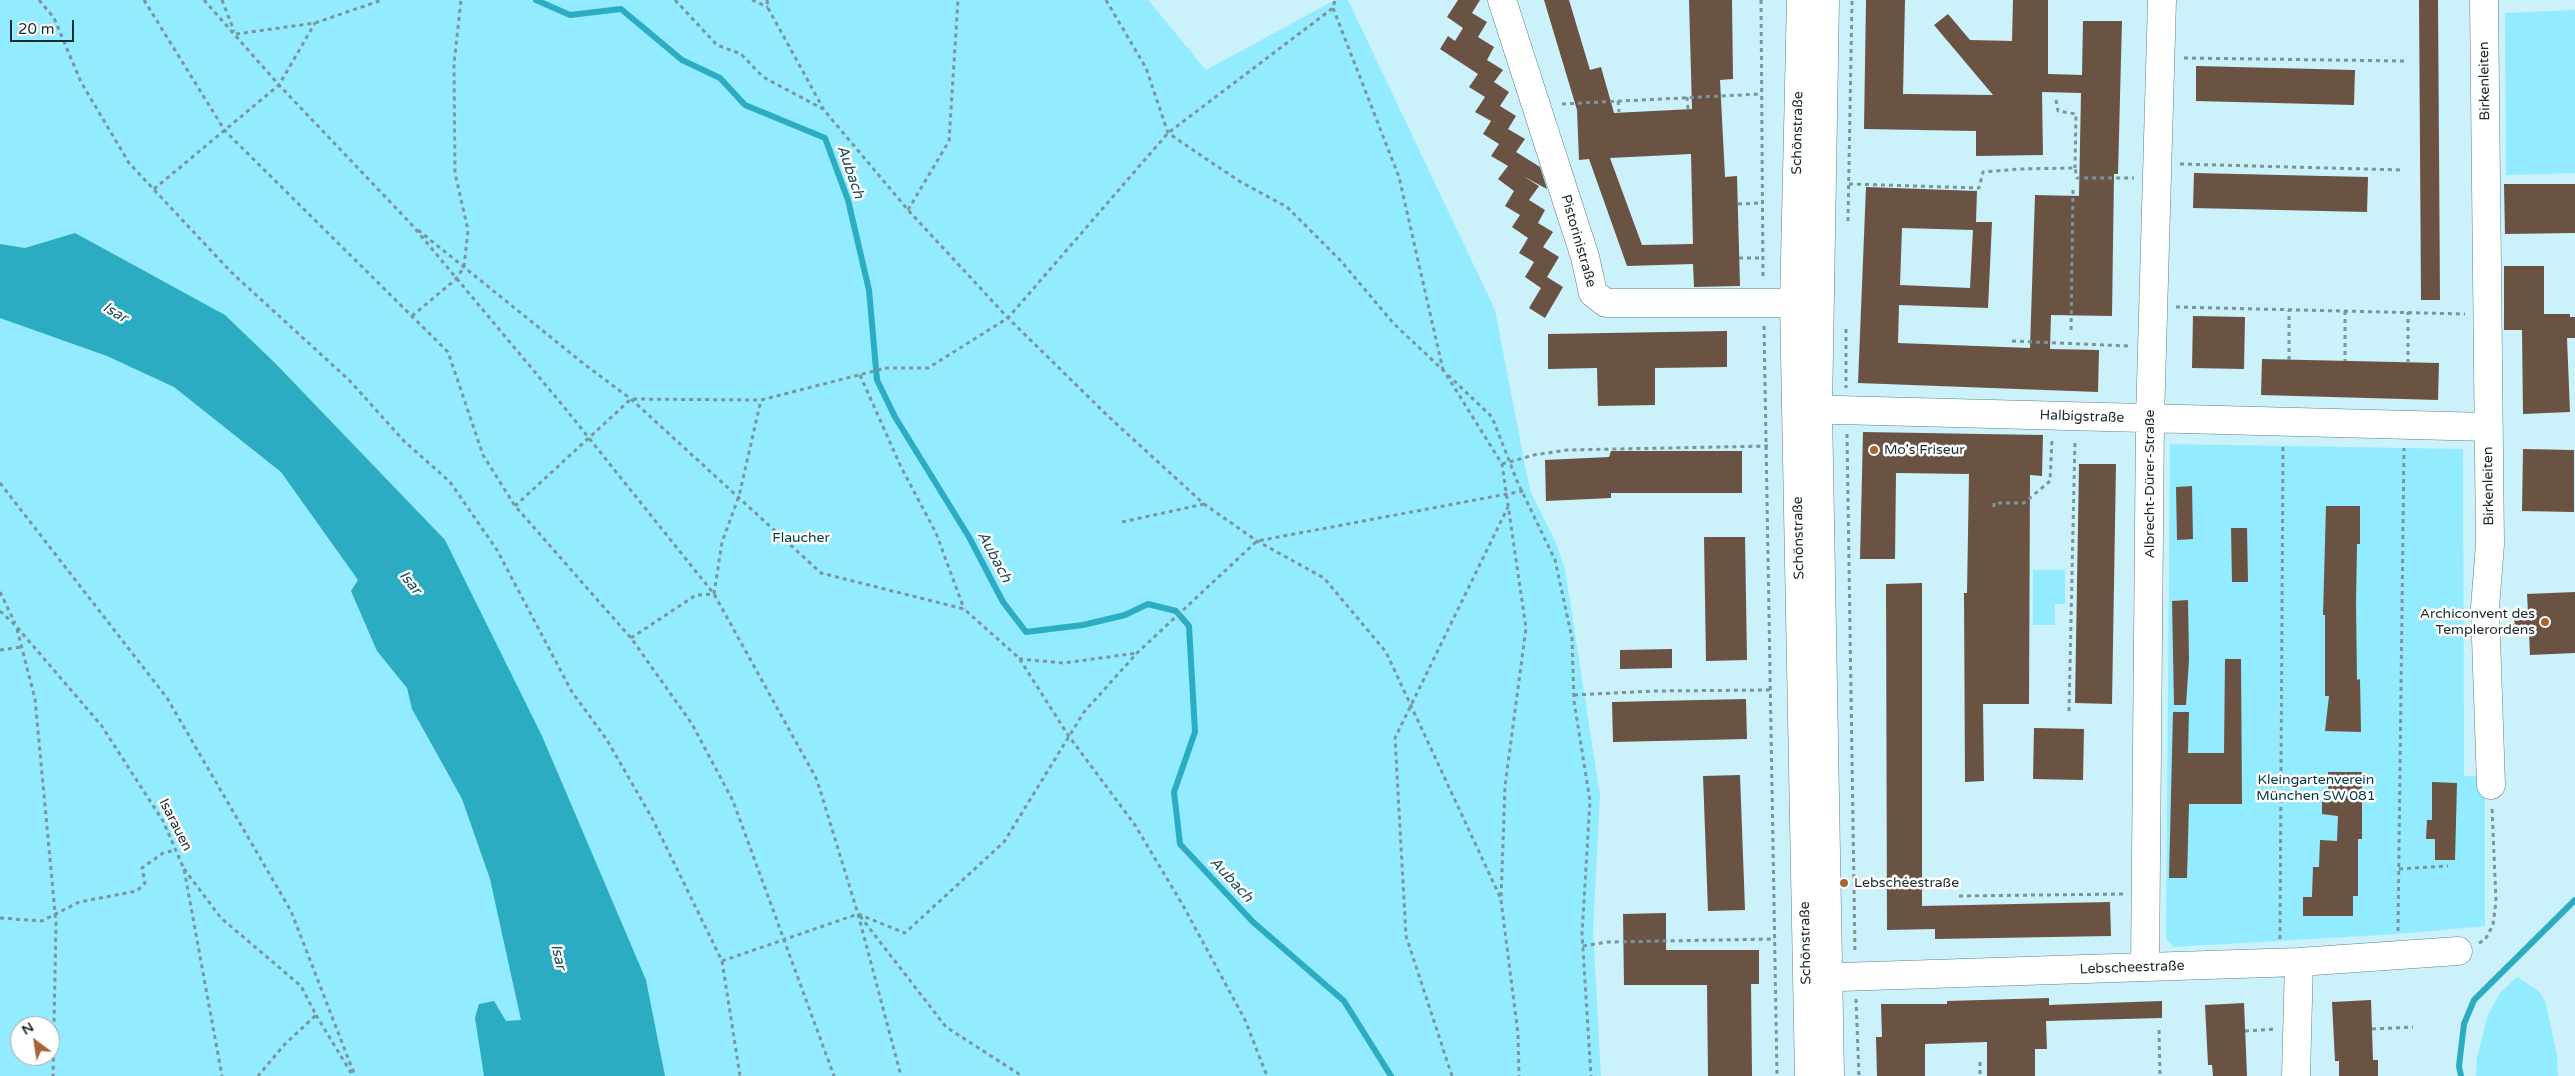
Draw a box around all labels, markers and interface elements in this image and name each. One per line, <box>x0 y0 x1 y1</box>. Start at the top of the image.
scale bar <box>12 10 76 42</box>
text: 20 m <box>18 20 55 38</box>
street label: Birkenleiten <box>2476 41 2494 121</box>
street label: Schönstraße <box>1789 91 1807 175</box>
water label: Aubach <box>833 143 867 201</box>
street label: Pistorinistraße <box>1557 193 1599 289</box>
water label: Isar <box>99 299 131 327</box>
street label: Halbigstraße <box>2039 407 2125 427</box>
street label: Albrecht-Dürer-Straße <box>2142 410 2158 558</box>
place label: Mo's Friseur <box>1884 442 1965 458</box>
marker: Mo's Friseur <box>1868 444 1880 456</box>
street label: Birkenleiten <box>2480 446 2498 526</box>
street label: Schönstraße <box>1790 496 1808 580</box>
water label: Aubach <box>973 528 1015 586</box>
park label: Flaucher <box>772 530 830 546</box>
water label: Isar <box>395 567 425 599</box>
place label: Archiconvent des Templerordens <box>2420 606 2535 638</box>
marker: Archiconvent des Templerordens <box>2539 616 2551 628</box>
park label: Kleingartenverein München SW 081 <box>2256 772 2376 804</box>
street label: Isarauen <box>155 796 195 854</box>
water label: Aubach <box>1206 854 1256 906</box>
place label: Lebschéestraße <box>1854 875 1959 891</box>
marker: Lebschéestraße <box>1838 877 1850 889</box>
street label: Schönstraße <box>1797 901 1815 985</box>
water label: Isar <box>546 943 570 971</box>
street label: Lebscheestraße <box>2079 958 2185 978</box>
north arrow <box>10 1016 60 1066</box>
text: N <box>18 1018 37 1039</box>

